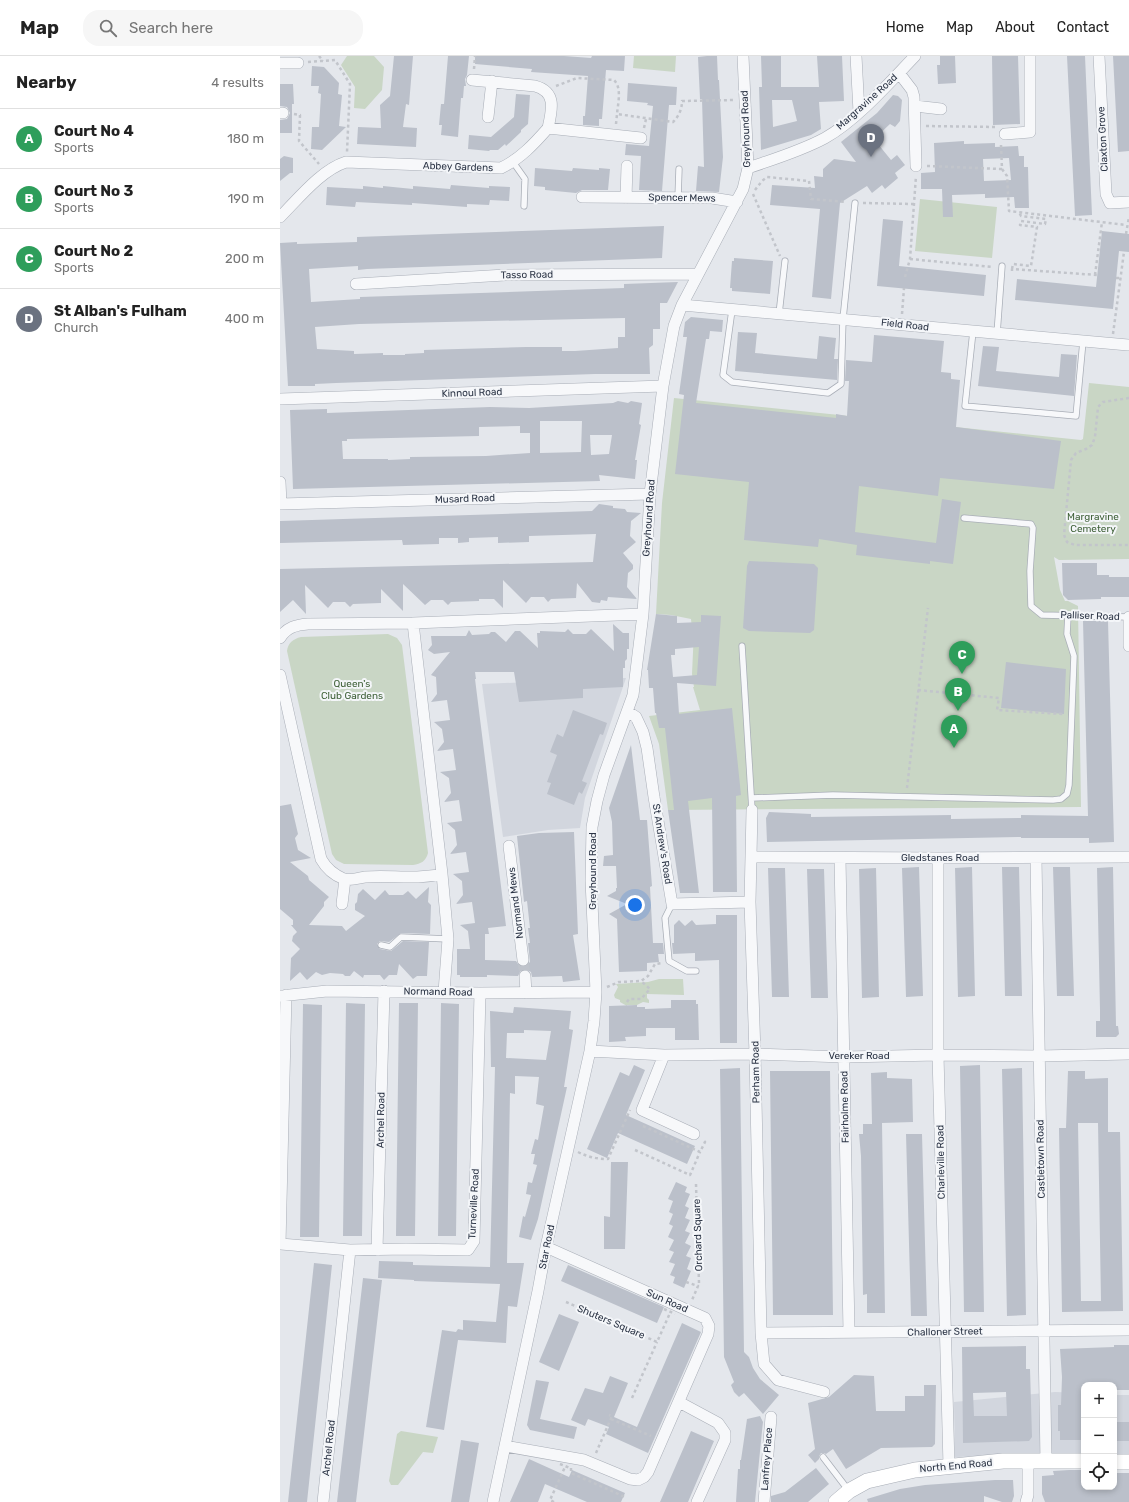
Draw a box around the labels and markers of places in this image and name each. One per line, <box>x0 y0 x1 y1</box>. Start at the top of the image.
pin: D <box>858 124 884 157</box>
pin: C <box>949 641 975 674</box>
pin: B <box>945 678 971 711</box>
pin: A <box>941 715 967 748</box>

